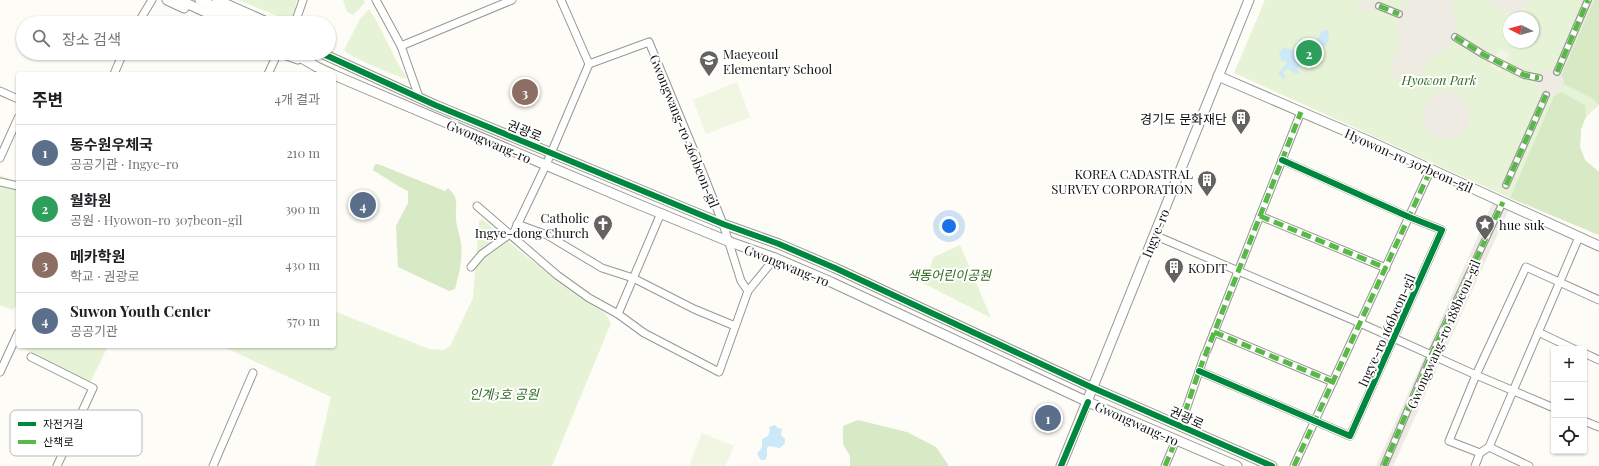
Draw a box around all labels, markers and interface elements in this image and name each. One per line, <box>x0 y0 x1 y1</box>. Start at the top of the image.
north arrow <box>1503 12 1539 48</box>
search box <box>16 16 336 60</box>
icon: search <box>30 27 52 49</box>
text: 장소 검색 <box>62 29 121 49</box>
pin: 2 <box>1296 38 1322 68</box>
place label: Maeyeoul Elementary School <box>723 45 832 77</box>
school or university icon: Maeyeoul Elementary School <box>698 49 720 77</box>
street label: Gwongwang-ro 260beon-gil <box>646 52 724 210</box>
park label: Hyowon Park <box>1401 71 1477 88</box>
pin: 3 <box>512 77 538 107</box>
text: 주변 <box>32 88 63 110</box>
text: 4개 결과 <box>274 90 320 107</box>
building icon: 경기도 문화재단 <box>1230 107 1252 135</box>
place label: 경기도 문화재단 <box>1140 110 1227 127</box>
street label: 권광로 <box>505 115 545 145</box>
street label: Gwongwang-ro <box>444 116 534 166</box>
street label: Hyowon-ro 307beon-gil <box>1342 124 1476 196</box>
text: 동수원우체국 <box>70 134 153 154</box>
text: 1 <box>43 144 47 161</box>
text: 210 m <box>286 144 320 161</box>
text: 공공기관 · Ingye-ro <box>70 155 179 172</box>
place label: KOREA CADASTRAL SURVEY CORPORATION <box>1051 165 1193 197</box>
building icon: KOREA CADASTRAL SURVEY CORPORATION <box>1196 169 1218 197</box>
text: 월화원 <box>70 190 111 210</box>
pin: 4 <box>350 190 376 220</box>
text: 2 <box>42 200 48 217</box>
text: 390 m <box>285 200 320 217</box>
street label: Ingye-ro <box>1138 206 1172 260</box>
place label: Catholic Ingye-dong Church <box>475 209 589 241</box>
text: 공원 · Hyowon-ro 307beon-gil <box>70 211 242 228</box>
church icon: Catholic Ingye-dong Church <box>592 213 614 241</box>
place icon: hue suk <box>1474 213 1496 241</box>
your location <box>939 216 959 236</box>
place label: hue suk <box>1499 216 1545 233</box>
street label: Gwongwang-ro <box>742 240 832 290</box>
text: 메카학원 <box>70 246 125 266</box>
text: 3 <box>42 256 48 273</box>
text: 430 m <box>285 256 320 273</box>
building icon: KODIT <box>1163 256 1185 284</box>
street label: Gwongwang-ro 188beon-gil <box>1402 257 1484 411</box>
place label: KODIT <box>1188 259 1227 276</box>
park label: 색동어린이공원 <box>907 266 992 283</box>
text: 학교 · 권광로 <box>70 267 140 284</box>
street label: Ingye-ro 166beon-gil <box>1353 271 1419 389</box>
text: Suwon Youth Center <box>70 301 211 321</box>
text: 4 <box>42 312 48 329</box>
text: 570 m <box>287 312 320 329</box>
text: 공공기관 <box>70 322 118 339</box>
map controls <box>1551 346 1587 454</box>
button: + <box>1551 346 1587 382</box>
button: − <box>1551 382 1587 418</box>
park label: 인계3호 공원 <box>469 385 540 402</box>
street label: Gwongwang-ro <box>1092 397 1182 449</box>
street label: 권광로 <box>1167 402 1207 432</box>
pin: 1 <box>1035 403 1061 433</box>
legend <box>10 410 142 456</box>
text: 자전거길 <box>43 416 83 431</box>
button: locate <box>1551 418 1587 454</box>
text: 산책로 <box>43 434 73 449</box>

